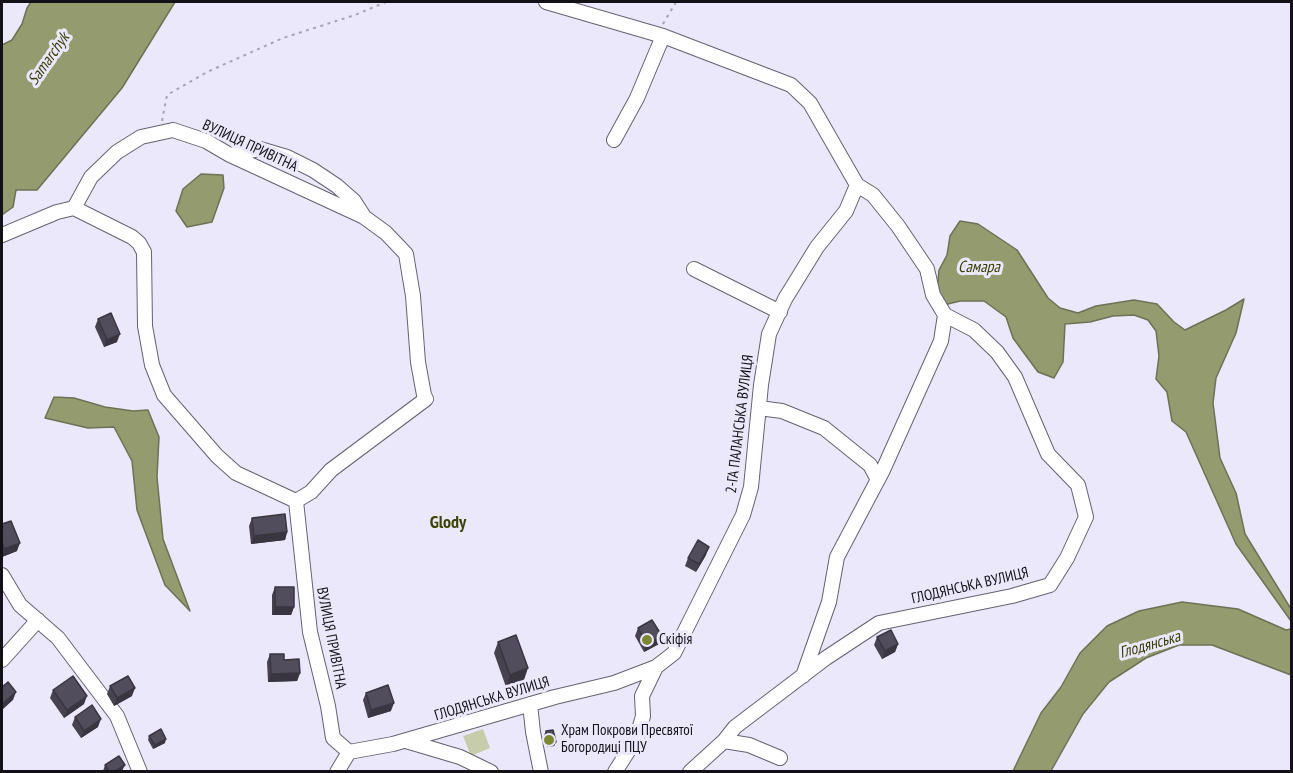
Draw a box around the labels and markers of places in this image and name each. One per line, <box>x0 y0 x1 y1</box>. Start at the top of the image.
place label: Скіфія <box>659 631 692 649</box>
marker: Скіфія <box>640 633 654 647</box>
place label: Храм Покрови Пресвятої Богородиці ПЦУ <box>561 722 693 757</box>
marker: Храм Покрови Пресвятої Богородиці ПЦУ <box>542 733 556 747</box>

